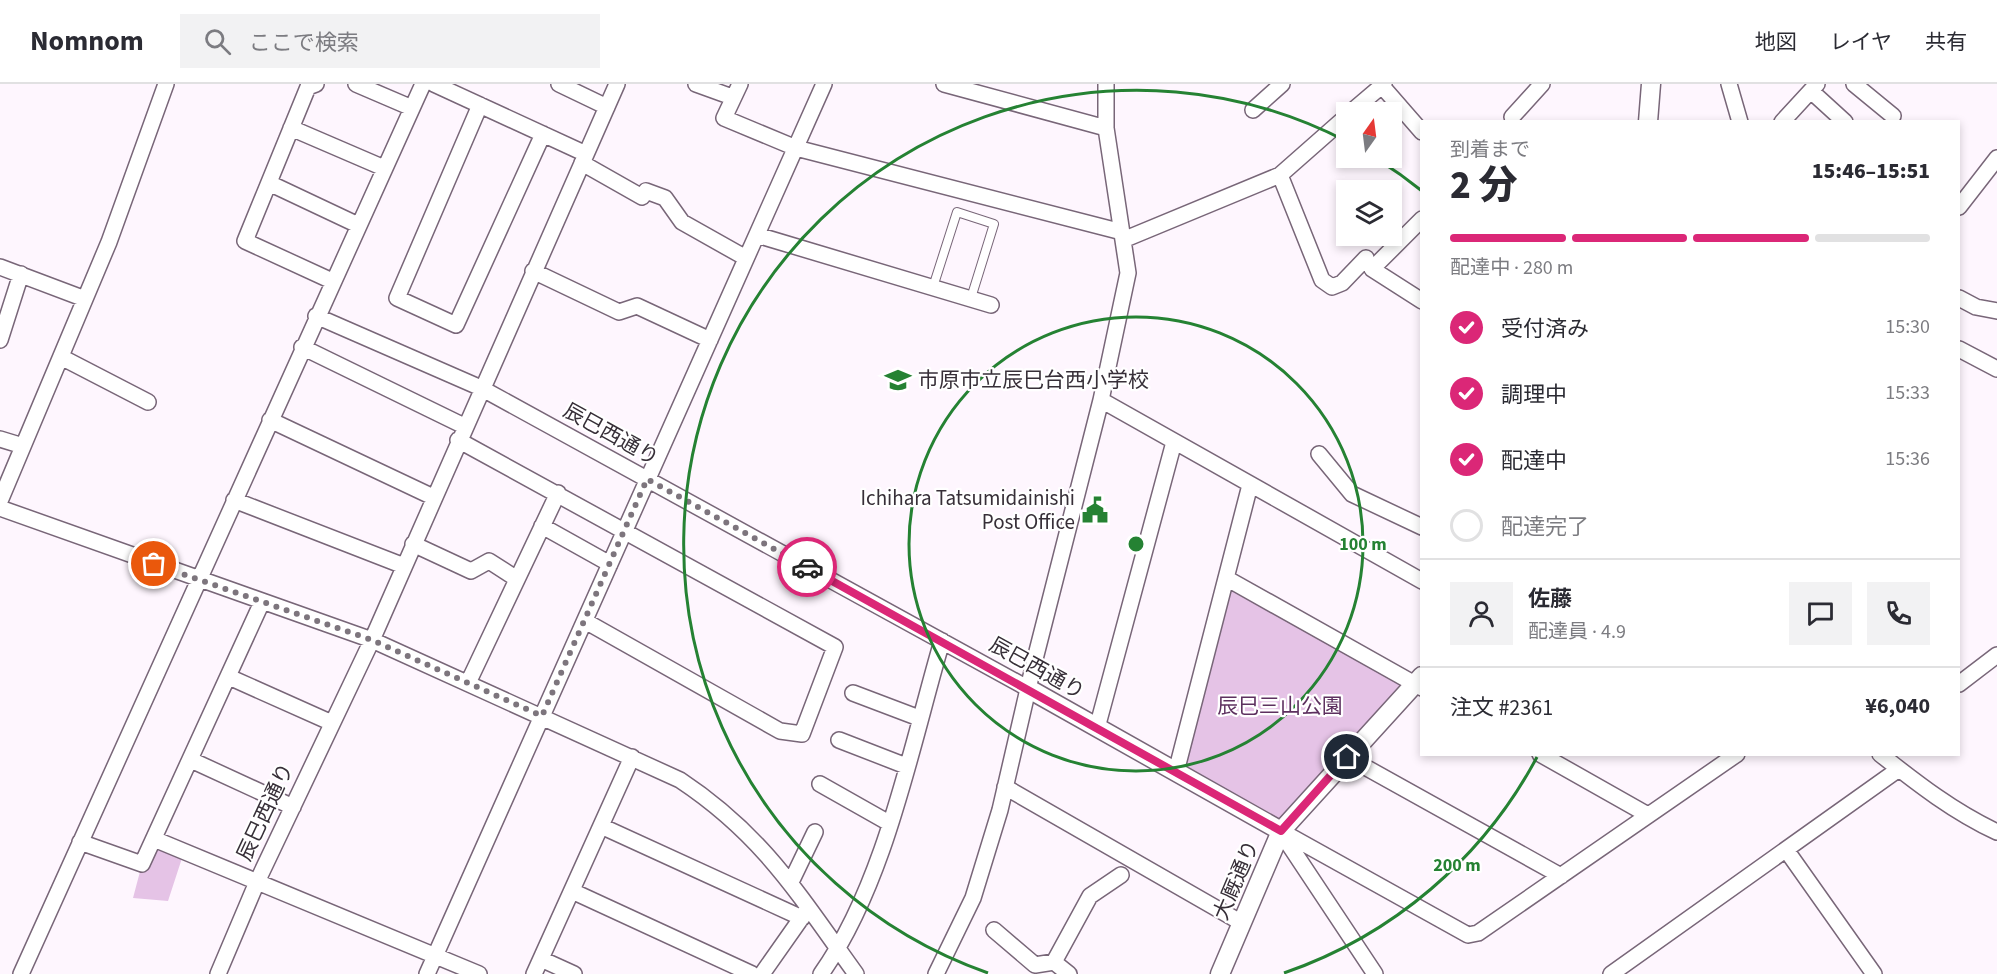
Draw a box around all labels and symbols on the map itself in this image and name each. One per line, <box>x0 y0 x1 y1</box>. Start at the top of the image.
north arrow <box>1336 102 1402 168</box>
school or university icon: 市原市立辰巳台西小学校 <box>883 365 913 395</box>
place label: 市原市立辰巳台西小学校 <box>918 365 1149 395</box>
street label: 辰巳西通り <box>558 395 664 473</box>
place label: Ichihara Tatsumidainishi Post Office <box>861 483 1075 537</box>
public building icon: Ichihara Tatsumidainishi Post Office <box>1080 495 1110 525</box>
text: 100 m <box>1339 532 1387 557</box>
centre of rings <box>1126 534 1146 554</box>
courier <box>777 537 837 597</box>
pin <box>128 538 179 589</box>
street label: 辰巳西通り <box>984 629 1090 707</box>
park label: 辰巳三山公園 <box>1217 691 1343 721</box>
pin <box>1321 731 1372 782</box>
street label: 辰巳西通り <box>229 758 301 866</box>
street label: 大厩通り <box>1206 835 1266 925</box>
text: 200 m <box>1433 853 1481 878</box>

